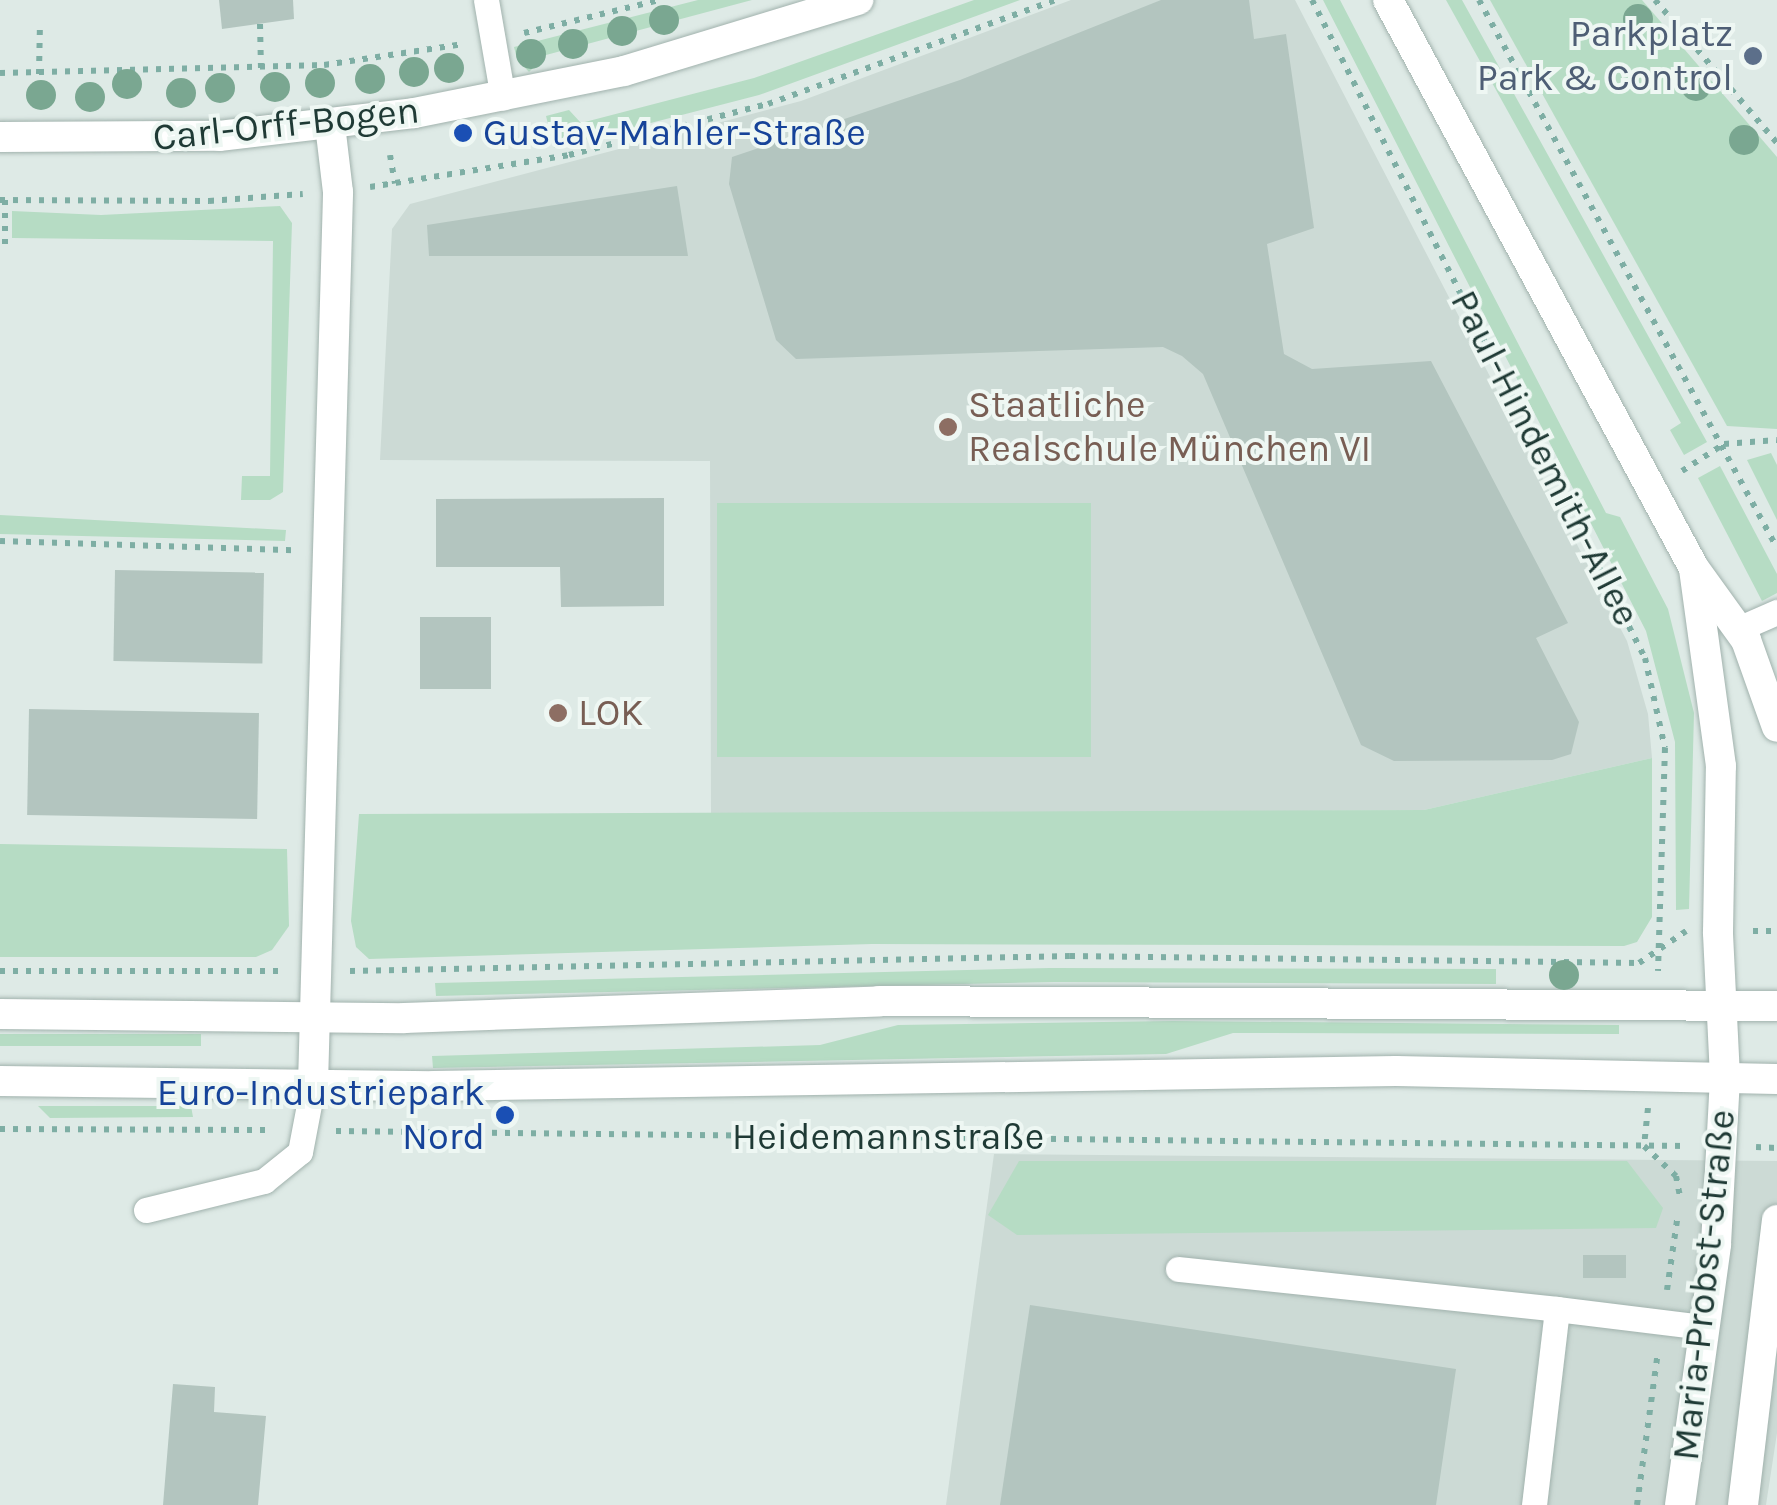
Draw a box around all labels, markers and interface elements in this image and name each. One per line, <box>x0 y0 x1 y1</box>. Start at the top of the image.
place label: Parkplatz Park & Control <box>1477 11 1733 100</box>
marker: Parkplatz Park & Control <box>1742 45 1764 67</box>
street label: Carl-Orff-Bogen <box>151 87 421 161</box>
place label: Gustav-Mahler-Straße <box>483 110 866 156</box>
marker: Gustav-Mahler-Straße <box>452 122 474 144</box>
street label: Paul-Hindemith-Allee <box>1441 283 1649 633</box>
place label: Staatliche Realschule München VI <box>968 382 1371 472</box>
marker: Staatliche Realschule München VI <box>937 416 959 438</box>
place label: LOK <box>578 690 643 736</box>
marker: LOK <box>547 702 569 724</box>
place label: Euro-Industriepark Nord <box>157 1070 485 1160</box>
marker: Euro-Industriepark Nord <box>494 1104 516 1126</box>
street label: Maria-Probst-Straße <box>1663 1107 1745 1463</box>
street label: Heidemannstraße <box>732 1114 1044 1160</box>

